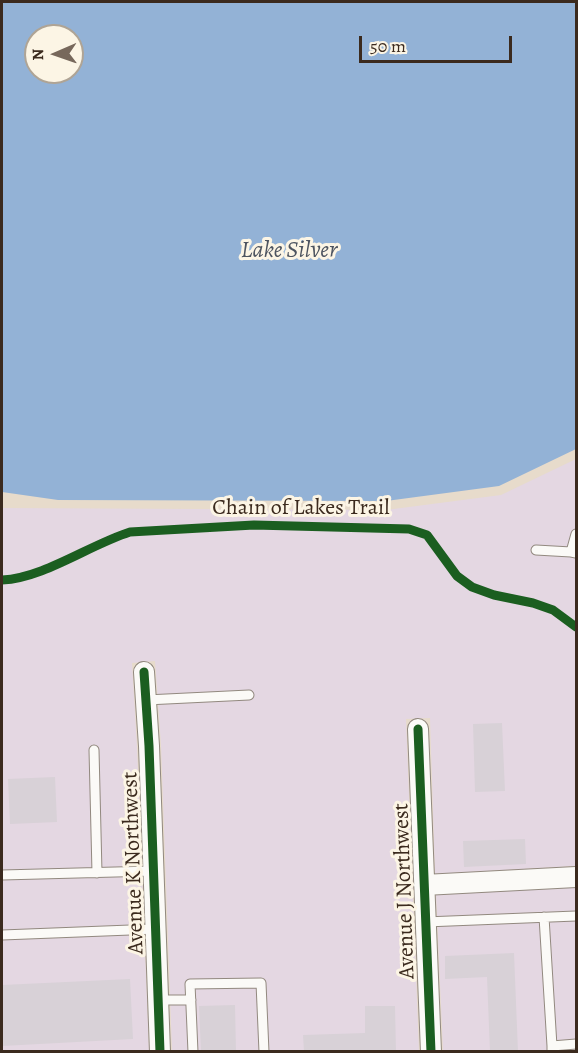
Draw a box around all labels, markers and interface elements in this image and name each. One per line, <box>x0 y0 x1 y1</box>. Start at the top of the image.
north arrow <box>24 24 84 84</box>
scale bar <box>362 24 515 62</box>
text: 50 m <box>370 34 406 58</box>
text: N <box>27 48 49 61</box>
water label: Lake Silver <box>241 237 337 265</box>
street label: Chain of Lakes Trail <box>212 496 390 522</box>
street label: Avenue K Northwest <box>118 771 150 955</box>
street label: Avenue J Northwest <box>389 803 421 979</box>

